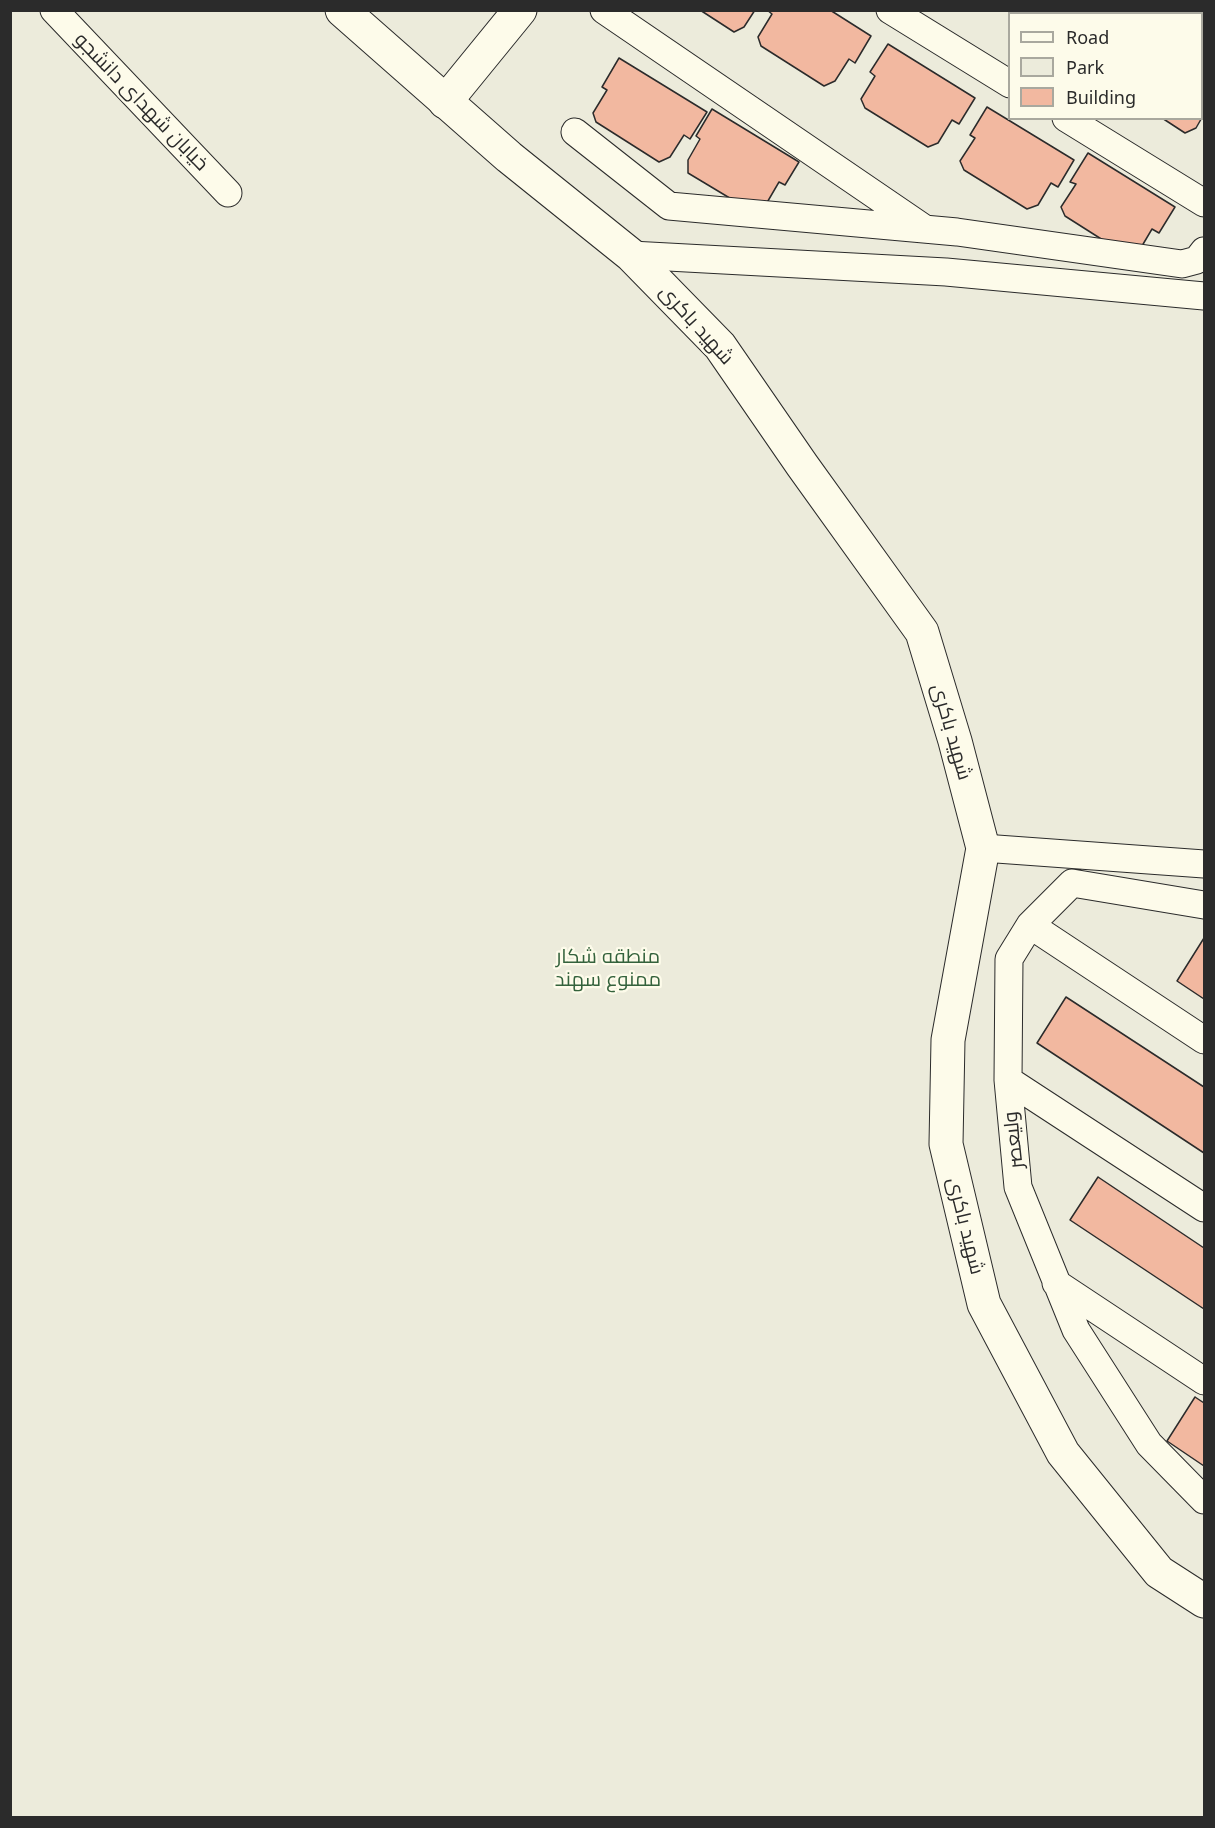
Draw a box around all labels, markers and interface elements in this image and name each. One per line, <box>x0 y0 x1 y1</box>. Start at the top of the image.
legend <box>1008 12 1203 120</box>
text: Road <box>1066 25 1109 49</box>
street label: خیابان شهدای دانشجو <box>69 28 213 176</box>
text: Park <box>1066 55 1104 79</box>
text: Building <box>1066 85 1136 109</box>
street label: شهید باکری <box>654 280 738 370</box>
street label: شهید باکری <box>926 681 976 783</box>
park label: منطقه شکار ممنوع سهند <box>555 945 661 992</box>
street label: ولیعصر <box>999 1110 1029 1170</box>
street label: شهید باکری <box>941 1175 989 1277</box>

